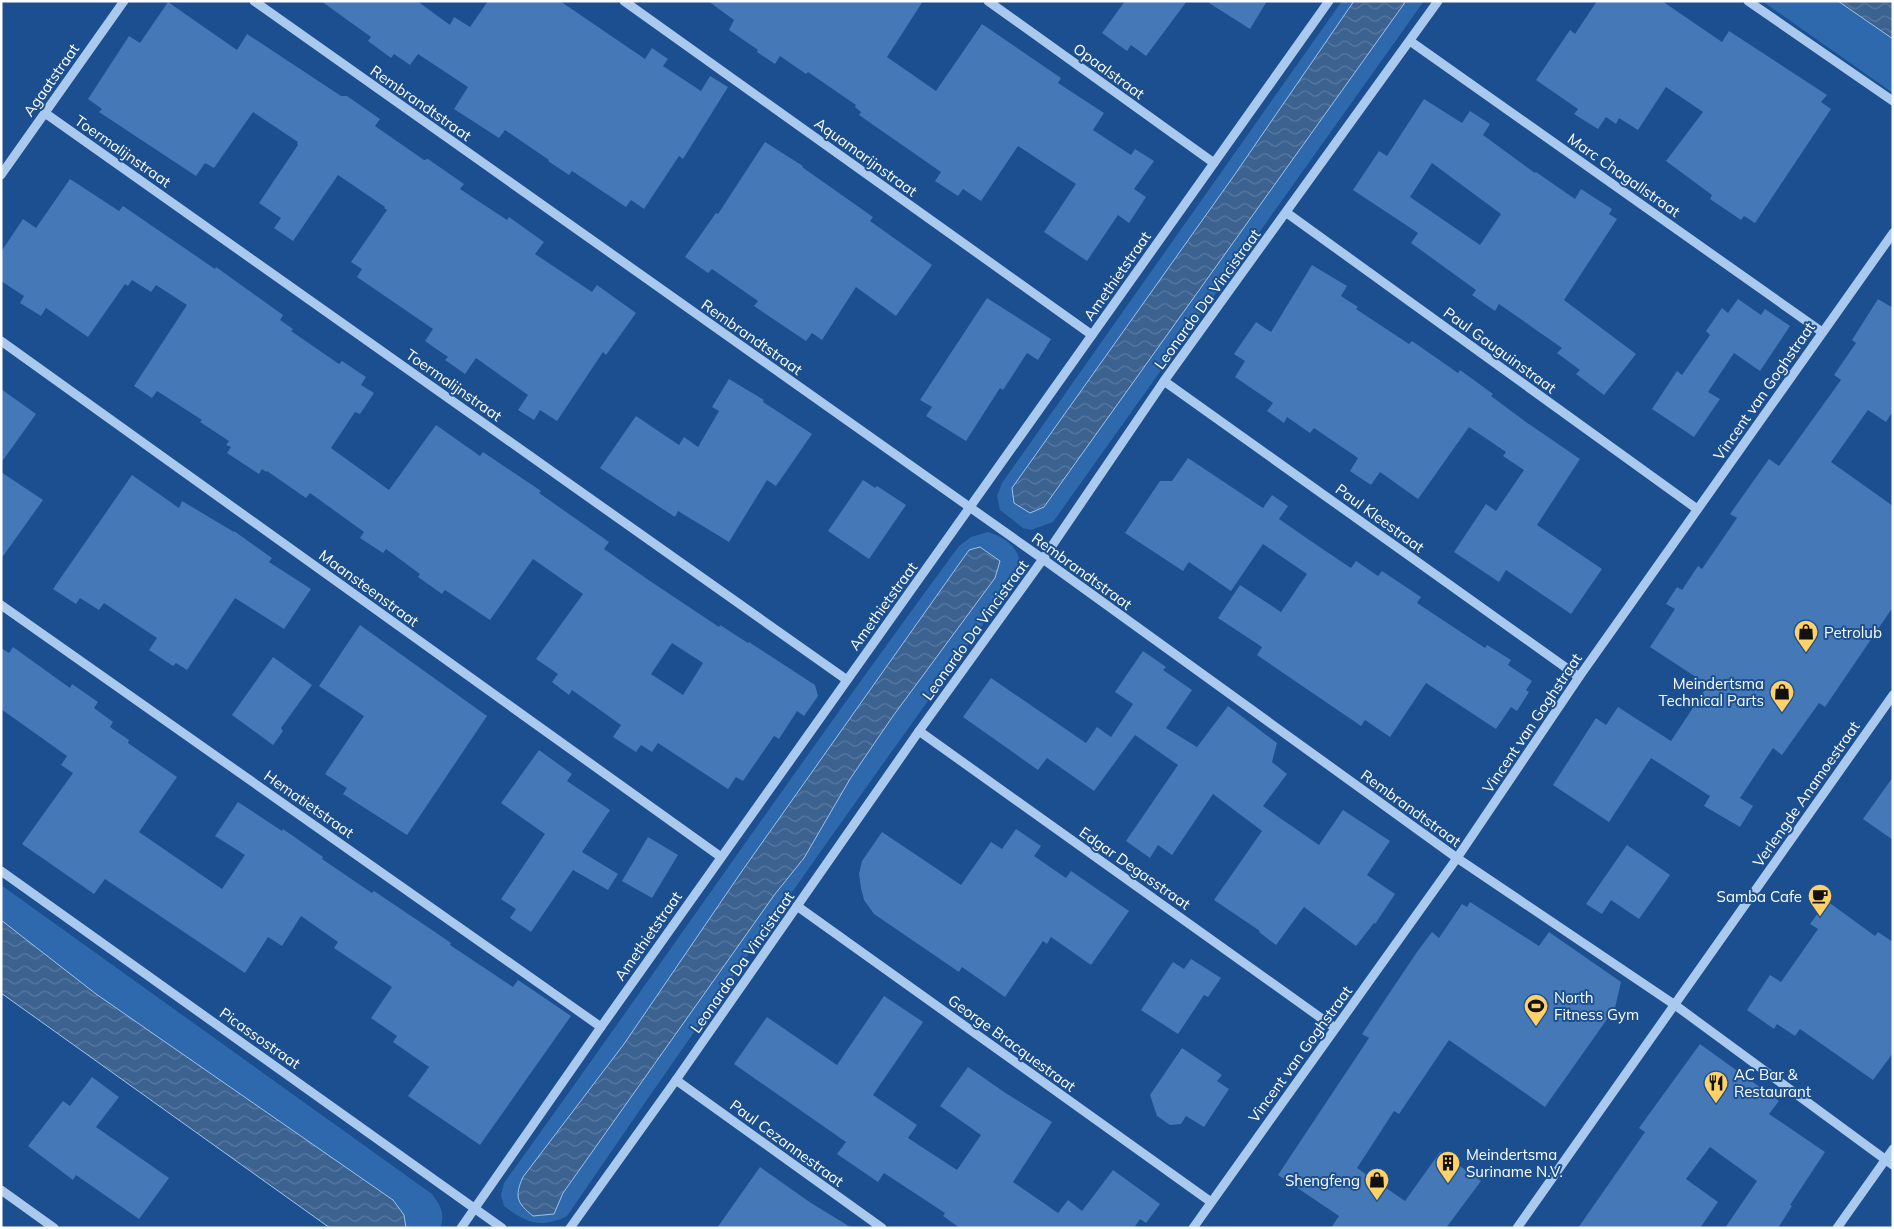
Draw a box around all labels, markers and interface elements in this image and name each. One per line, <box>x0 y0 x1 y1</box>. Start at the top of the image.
street label: Opaalstraat <box>1070 39 1148 103</box>
street label: Agaatstraat <box>19 40 83 120</box>
street label: Rembrandtstraat <box>367 61 475 145</box>
street label: Toermalijnstraat <box>71 111 175 191</box>
street label: Aquamarijnstraat <box>811 113 921 201</box>
street label: Marc Chagallstraat <box>1564 129 1684 221</box>
street label: Leonardo Da Vincistraat <box>1150 225 1264 373</box>
street label: Amethietstraat <box>1079 228 1155 324</box>
street label: Rembrandtstraat <box>698 295 806 379</box>
street label: Paul Gauguinstraat <box>1440 303 1560 397</box>
street label: Vincent van Goghstraat <box>1709 318 1819 464</box>
street label: Toermalijnstraat <box>402 345 506 425</box>
street label: Paul Kleestraat <box>1332 479 1428 557</box>
street label: Rembrandtstraat <box>1028 528 1136 614</box>
street label: Maansteenstraat <box>315 545 423 631</box>
street label: Leonardo Da Vincistraat <box>918 556 1032 704</box>
street label: Amethietstraat <box>845 558 921 654</box>
shop icon: Petrolub <box>1793 619 1819 653</box>
place label: Petrolub <box>1824 623 1882 642</box>
street label: Vincent van Goghstraat <box>1478 650 1586 796</box>
place label: Meindertsma Technical Parts <box>1659 674 1764 710</box>
shop icon: Meindertsma Technical Parts <box>1769 679 1795 713</box>
street label: Verlengde Anamoestraat <box>1748 717 1864 871</box>
street label: Rembrandtstraat <box>1357 765 1465 851</box>
street label: Hematietstraat <box>260 766 358 842</box>
street label: Edgar Degasstraat <box>1076 823 1194 913</box>
cafe icon: Samba Cafe <box>1807 883 1833 917</box>
street label: Leonardo Da Vincistraat <box>686 887 798 1037</box>
place label: Samba Cafe <box>1717 887 1802 906</box>
street label: Amethietstraat <box>610 888 686 984</box>
street label: Vincent van Goghstraat <box>1244 982 1356 1126</box>
place label: North Fitness Gym <box>1554 988 1639 1024</box>
street label: George Bracquestraat <box>945 990 1079 1096</box>
sports icon: North Fitness Gym <box>1523 993 1549 1027</box>
street label: Picassostraat <box>216 1003 304 1073</box>
place label: AC Bar & Restaurant <box>1734 1065 1811 1101</box>
restaurant icon: AC Bar & Restaurant <box>1703 1070 1729 1104</box>
street label: Paul Cezannestraat <box>726 1095 848 1191</box>
place label: Meindertsma Suriname N.V. <box>1466 1145 1563 1181</box>
building icon: Meindertsma Suriname N.V. <box>1435 1150 1461 1184</box>
shop icon: Shengfeng <box>1364 1167 1390 1201</box>
place label: Shengfeng <box>1285 1171 1360 1190</box>

